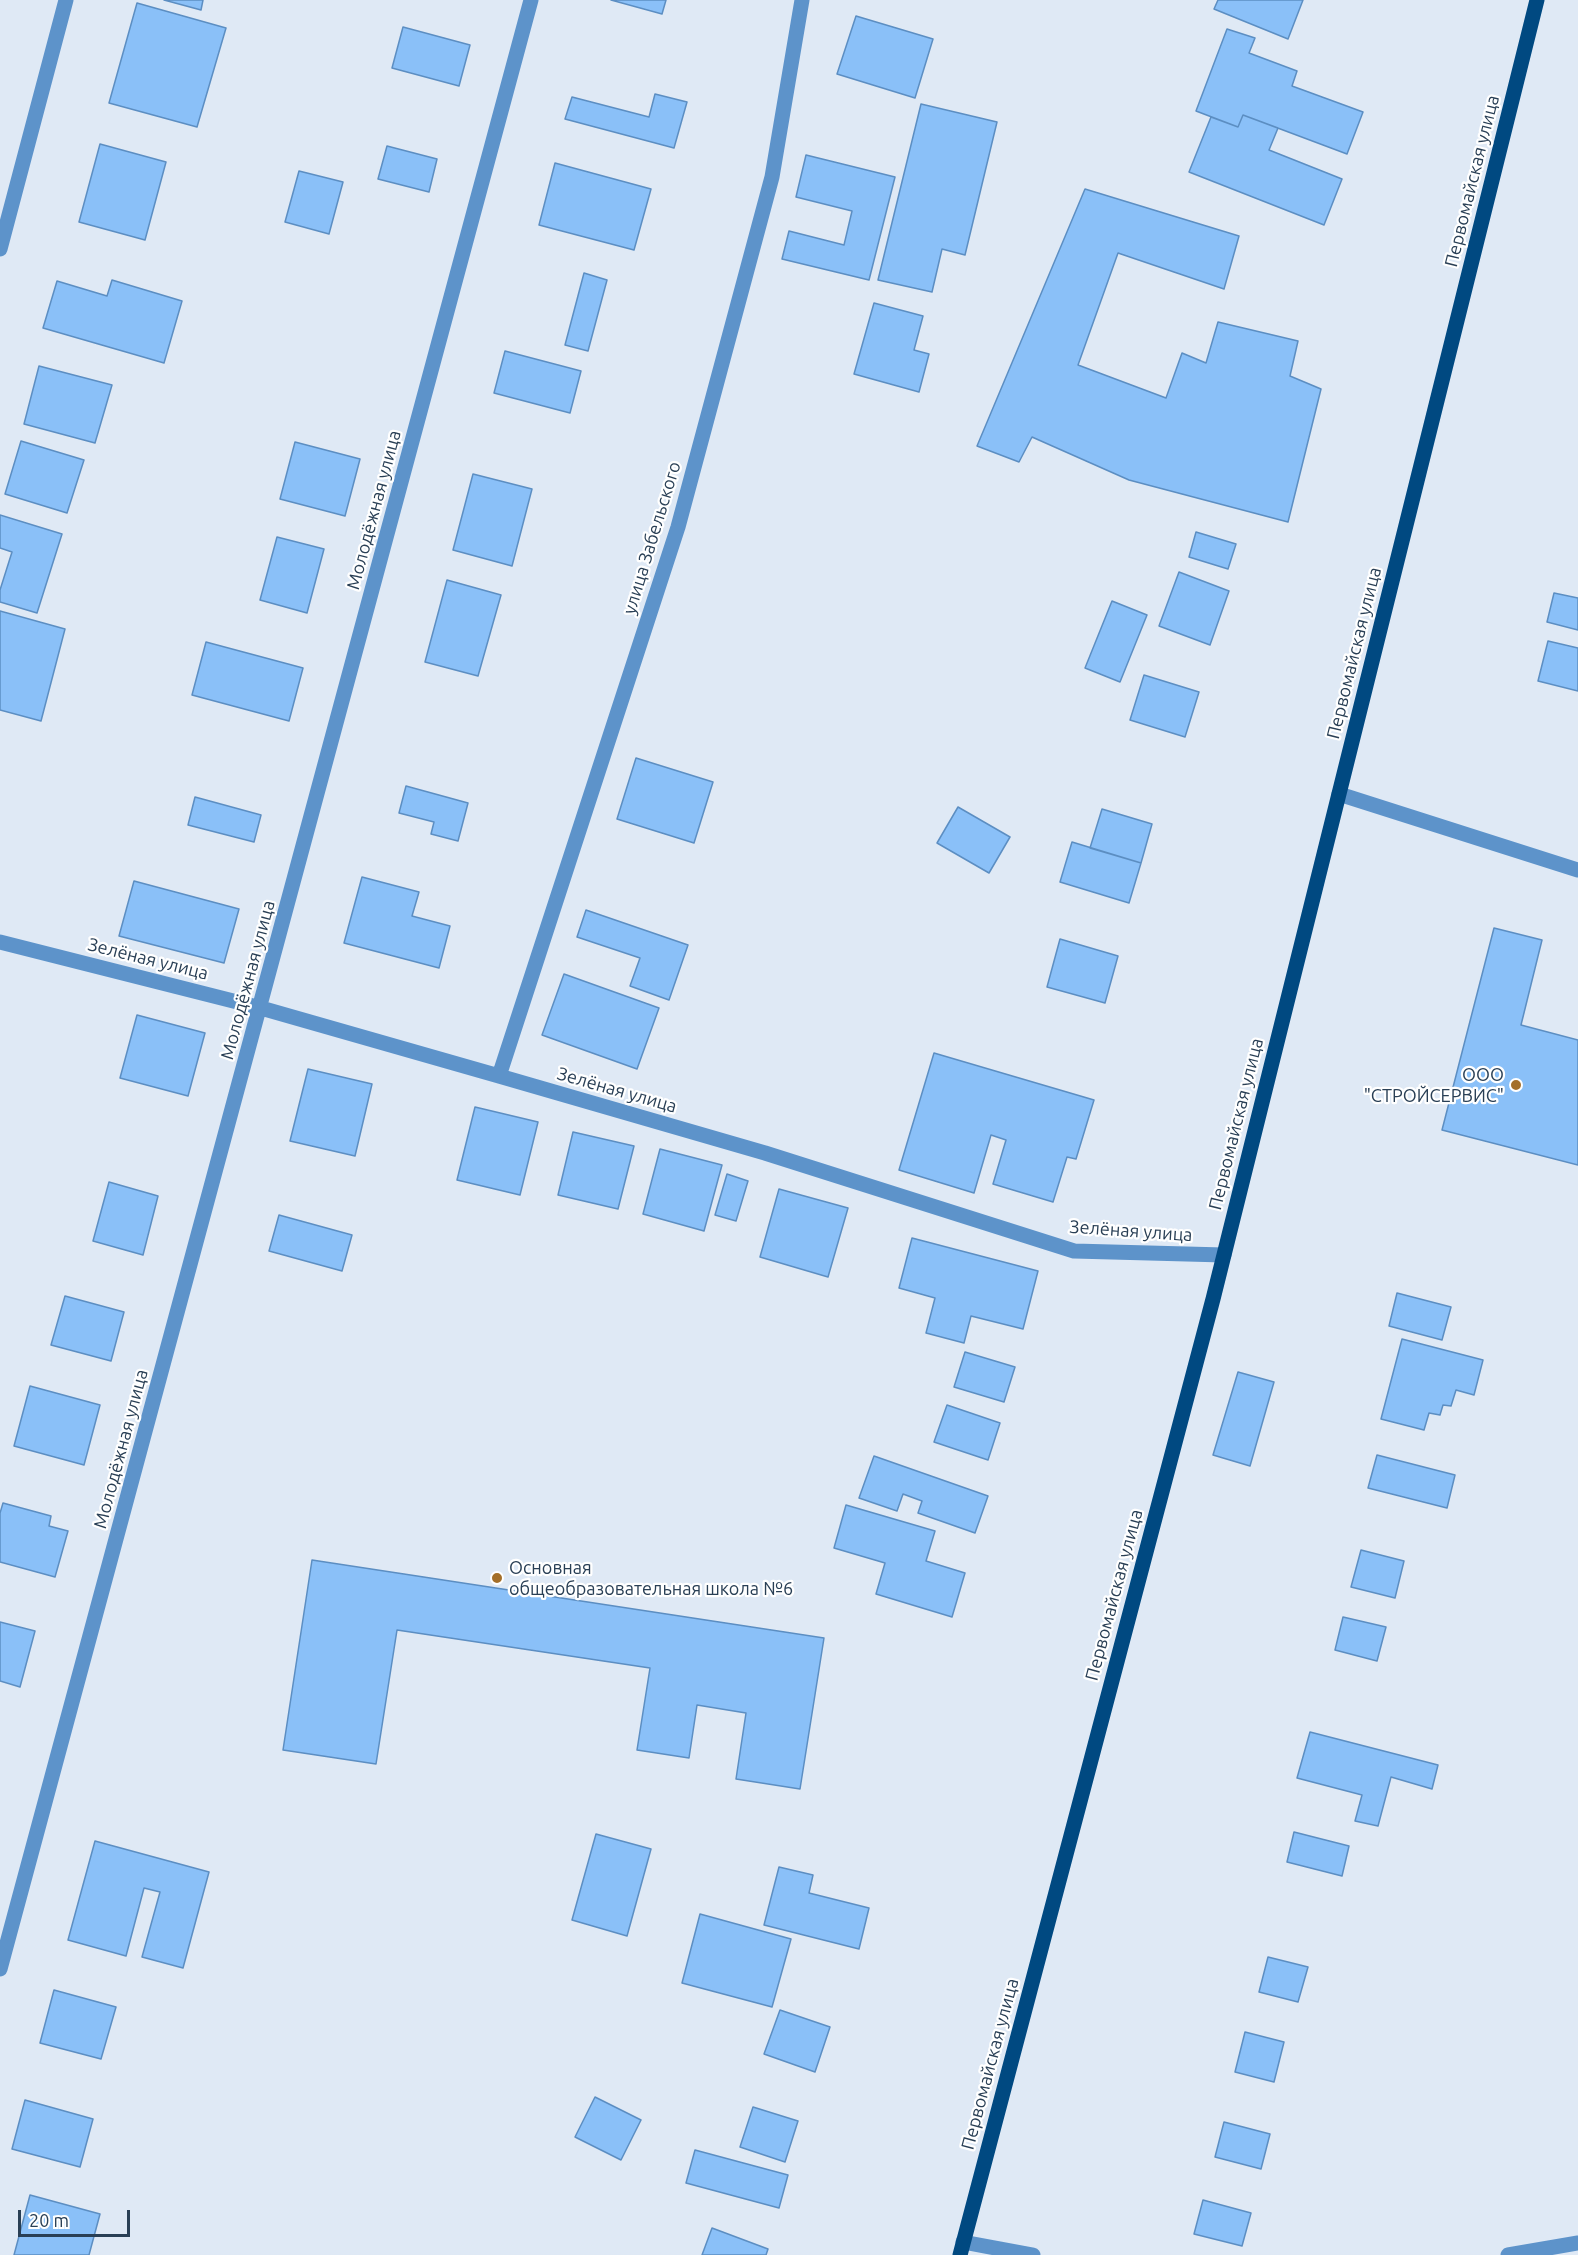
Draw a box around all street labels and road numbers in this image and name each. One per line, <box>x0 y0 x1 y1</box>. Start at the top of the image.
street label: Первомайская улица <box>1440 93 1504 269</box>
street label: Молодёжная улица <box>342 428 406 592</box>
street label: улица Забельского <box>618 459 686 617</box>
street label: Первомайская улица <box>1322 565 1386 741</box>
street label: Молодёжная улица <box>216 898 280 1062</box>
street label: Зелёная улица <box>86 934 210 984</box>
street label: Первомайская улица <box>1204 1036 1268 1212</box>
street label: Зелёная улица <box>555 1063 679 1117</box>
street label: Зелёная улица <box>1069 1216 1193 1246</box>
street label: Молодёжная улица <box>89 1367 153 1531</box>
street label: Первомайская улица <box>1081 1507 1147 1683</box>
street label: Первомайская улица <box>957 1976 1023 2152</box>

